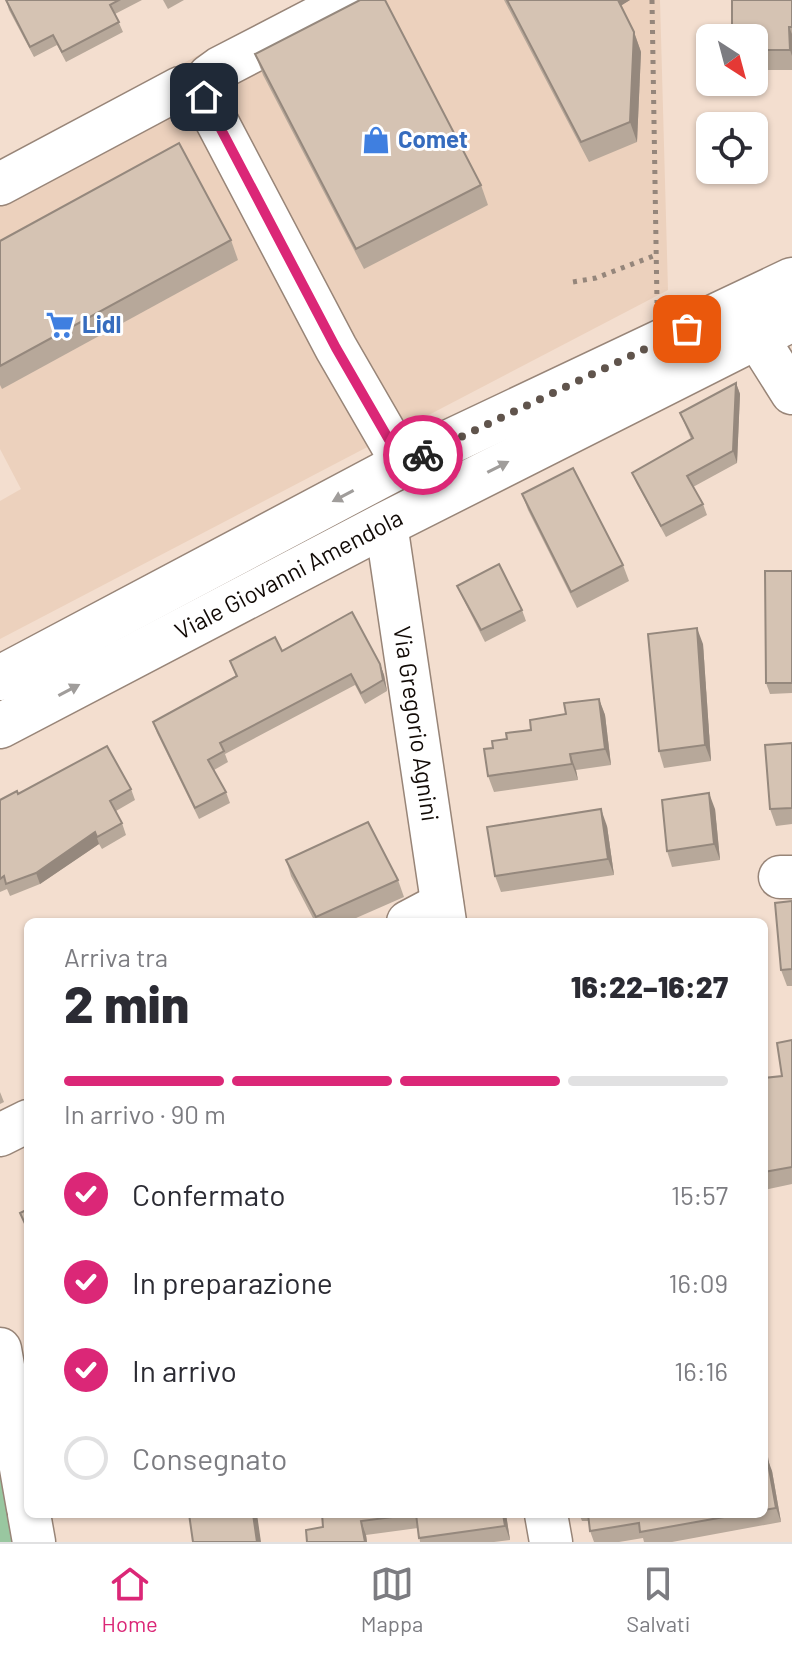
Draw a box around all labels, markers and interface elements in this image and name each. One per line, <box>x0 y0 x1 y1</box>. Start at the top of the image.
north arrow <box>696 24 768 96</box>
map controls <box>696 24 768 184</box>
pin <box>170 63 238 131</box>
icon: home <box>182 75 226 119</box>
button: locate <box>696 112 768 184</box>
place label: Comet <box>398 124 468 153</box>
shop icon: Comet <box>361 125 391 155</box>
pin <box>653 295 721 363</box>
icon: bag <box>665 307 709 351</box>
place label: Lidl <box>82 309 121 338</box>
supermarket icon: Lidl <box>45 310 75 340</box>
courier <box>383 415 463 495</box>
icon: bike <box>401 433 445 477</box>
one-way arrow <box>487 460 510 474</box>
one-way arrow <box>332 489 355 502</box>
street label: Viale Giovanni Amendola <box>169 502 407 645</box>
street label: Via Gregorio Agnini <box>388 624 446 823</box>
one-way arrow <box>58 684 80 698</box>
text: Arriva tra <box>64 941 168 972</box>
text: 16:22–16:27 <box>571 968 728 1004</box>
text: 2 min <box>64 971 189 1033</box>
text: In arrivo · 90 m <box>64 1098 226 1129</box>
icon: check <box>64 1172 108 1216</box>
text: Confermato <box>132 1176 286 1212</box>
text: 15:57 <box>671 1179 728 1210</box>
icon: check <box>64 1260 108 1304</box>
text: In preparazione <box>132 1264 333 1300</box>
text: 16:09 <box>668 1267 728 1298</box>
icon: check <box>64 1348 108 1392</box>
text: In arrivo <box>132 1352 237 1388</box>
text: 16:16 <box>674 1355 728 1386</box>
text: Consegnato <box>132 1440 287 1476</box>
tab: Home <box>102 1562 158 1636</box>
tab: Mappa <box>361 1562 423 1636</box>
tab: Salvati <box>626 1562 690 1636</box>

